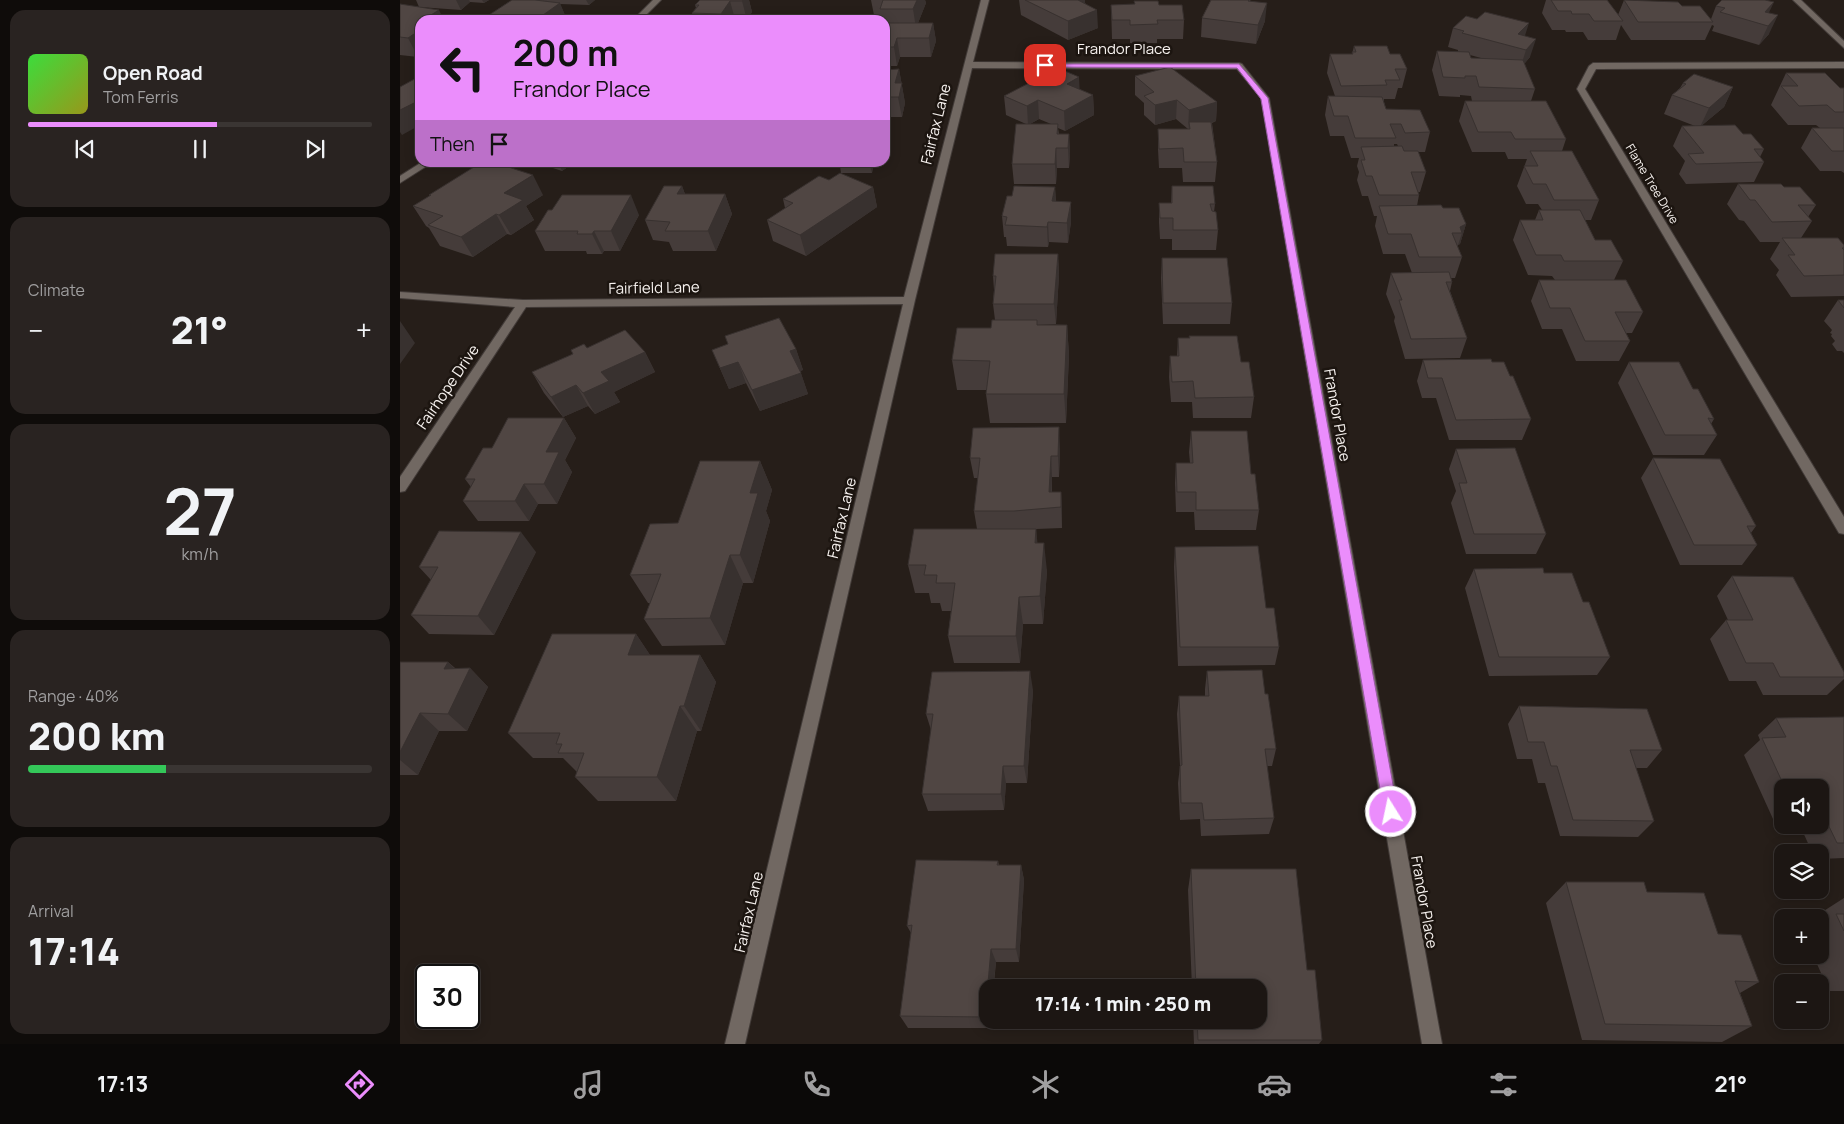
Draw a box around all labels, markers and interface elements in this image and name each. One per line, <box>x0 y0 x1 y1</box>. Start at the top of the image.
text: 200 m <box>513 29 618 77</box>
icon: left <box>430 35 495 100</box>
street label: Frandor Place <box>1077 38 1171 59</box>
pin <box>1024 44 1066 86</box>
icon: arrive <box>1031 51 1059 79</box>
text: Open Road <box>103 60 203 86</box>
text: Frandor Place <box>513 74 651 104</box>
street label: Fairfax Lane <box>915 81 956 166</box>
text: Tom Ferris <box>103 86 178 108</box>
icon: arrive <box>485 130 513 158</box>
text: Then <box>430 131 475 157</box>
icon: previous <box>71 135 99 163</box>
icon: pause <box>186 135 214 163</box>
icon: next <box>301 135 329 163</box>
street label: Flame Tree Drive <box>1622 141 1683 227</box>
street label: Fairfield Lane <box>608 276 700 299</box>
text: Climate <box>28 279 85 301</box>
text: 21° <box>171 303 228 355</box>
text: − <box>28 311 43 349</box>
text: + <box>356 311 372 349</box>
street label: Fairhope Drive <box>411 340 484 433</box>
street label: Frandor Place <box>1319 367 1356 463</box>
text: 27 <box>163 466 237 555</box>
street label: Fairfax Lane <box>822 475 861 560</box>
text: km/h <box>181 543 219 565</box>
text: Range · 40% <box>28 685 119 707</box>
text: 200 km <box>28 709 166 761</box>
map controls <box>1774 779 1829 1029</box>
button: sound <box>1774 779 1829 834</box>
position arrow <box>1364 785 1416 837</box>
button: layers <box>1774 844 1829 899</box>
street label: Frandor Place <box>1406 854 1443 950</box>
street label: Fairfax Lane <box>729 869 768 954</box>
text: Arrival <box>28 900 74 922</box>
button: + <box>1774 909 1829 964</box>
text: 17:14 <box>28 924 120 976</box>
speed limit sign: 30 <box>415 964 480 1029</box>
button: − <box>1774 974 1829 1029</box>
text: 17:14 · 1 min · 250 m <box>1035 991 1211 1017</box>
icon: directions <box>342 1067 377 1102</box>
icon: music <box>571 1067 606 1102</box>
icon: phone <box>799 1067 834 1102</box>
icon: climate <box>1028 1067 1063 1102</box>
icon: car <box>1257 1067 1292 1102</box>
icon: filters <box>1486 1067 1521 1102</box>
text: 17:13 <box>97 1069 148 1099</box>
text: 21° <box>1714 1069 1747 1099</box>

